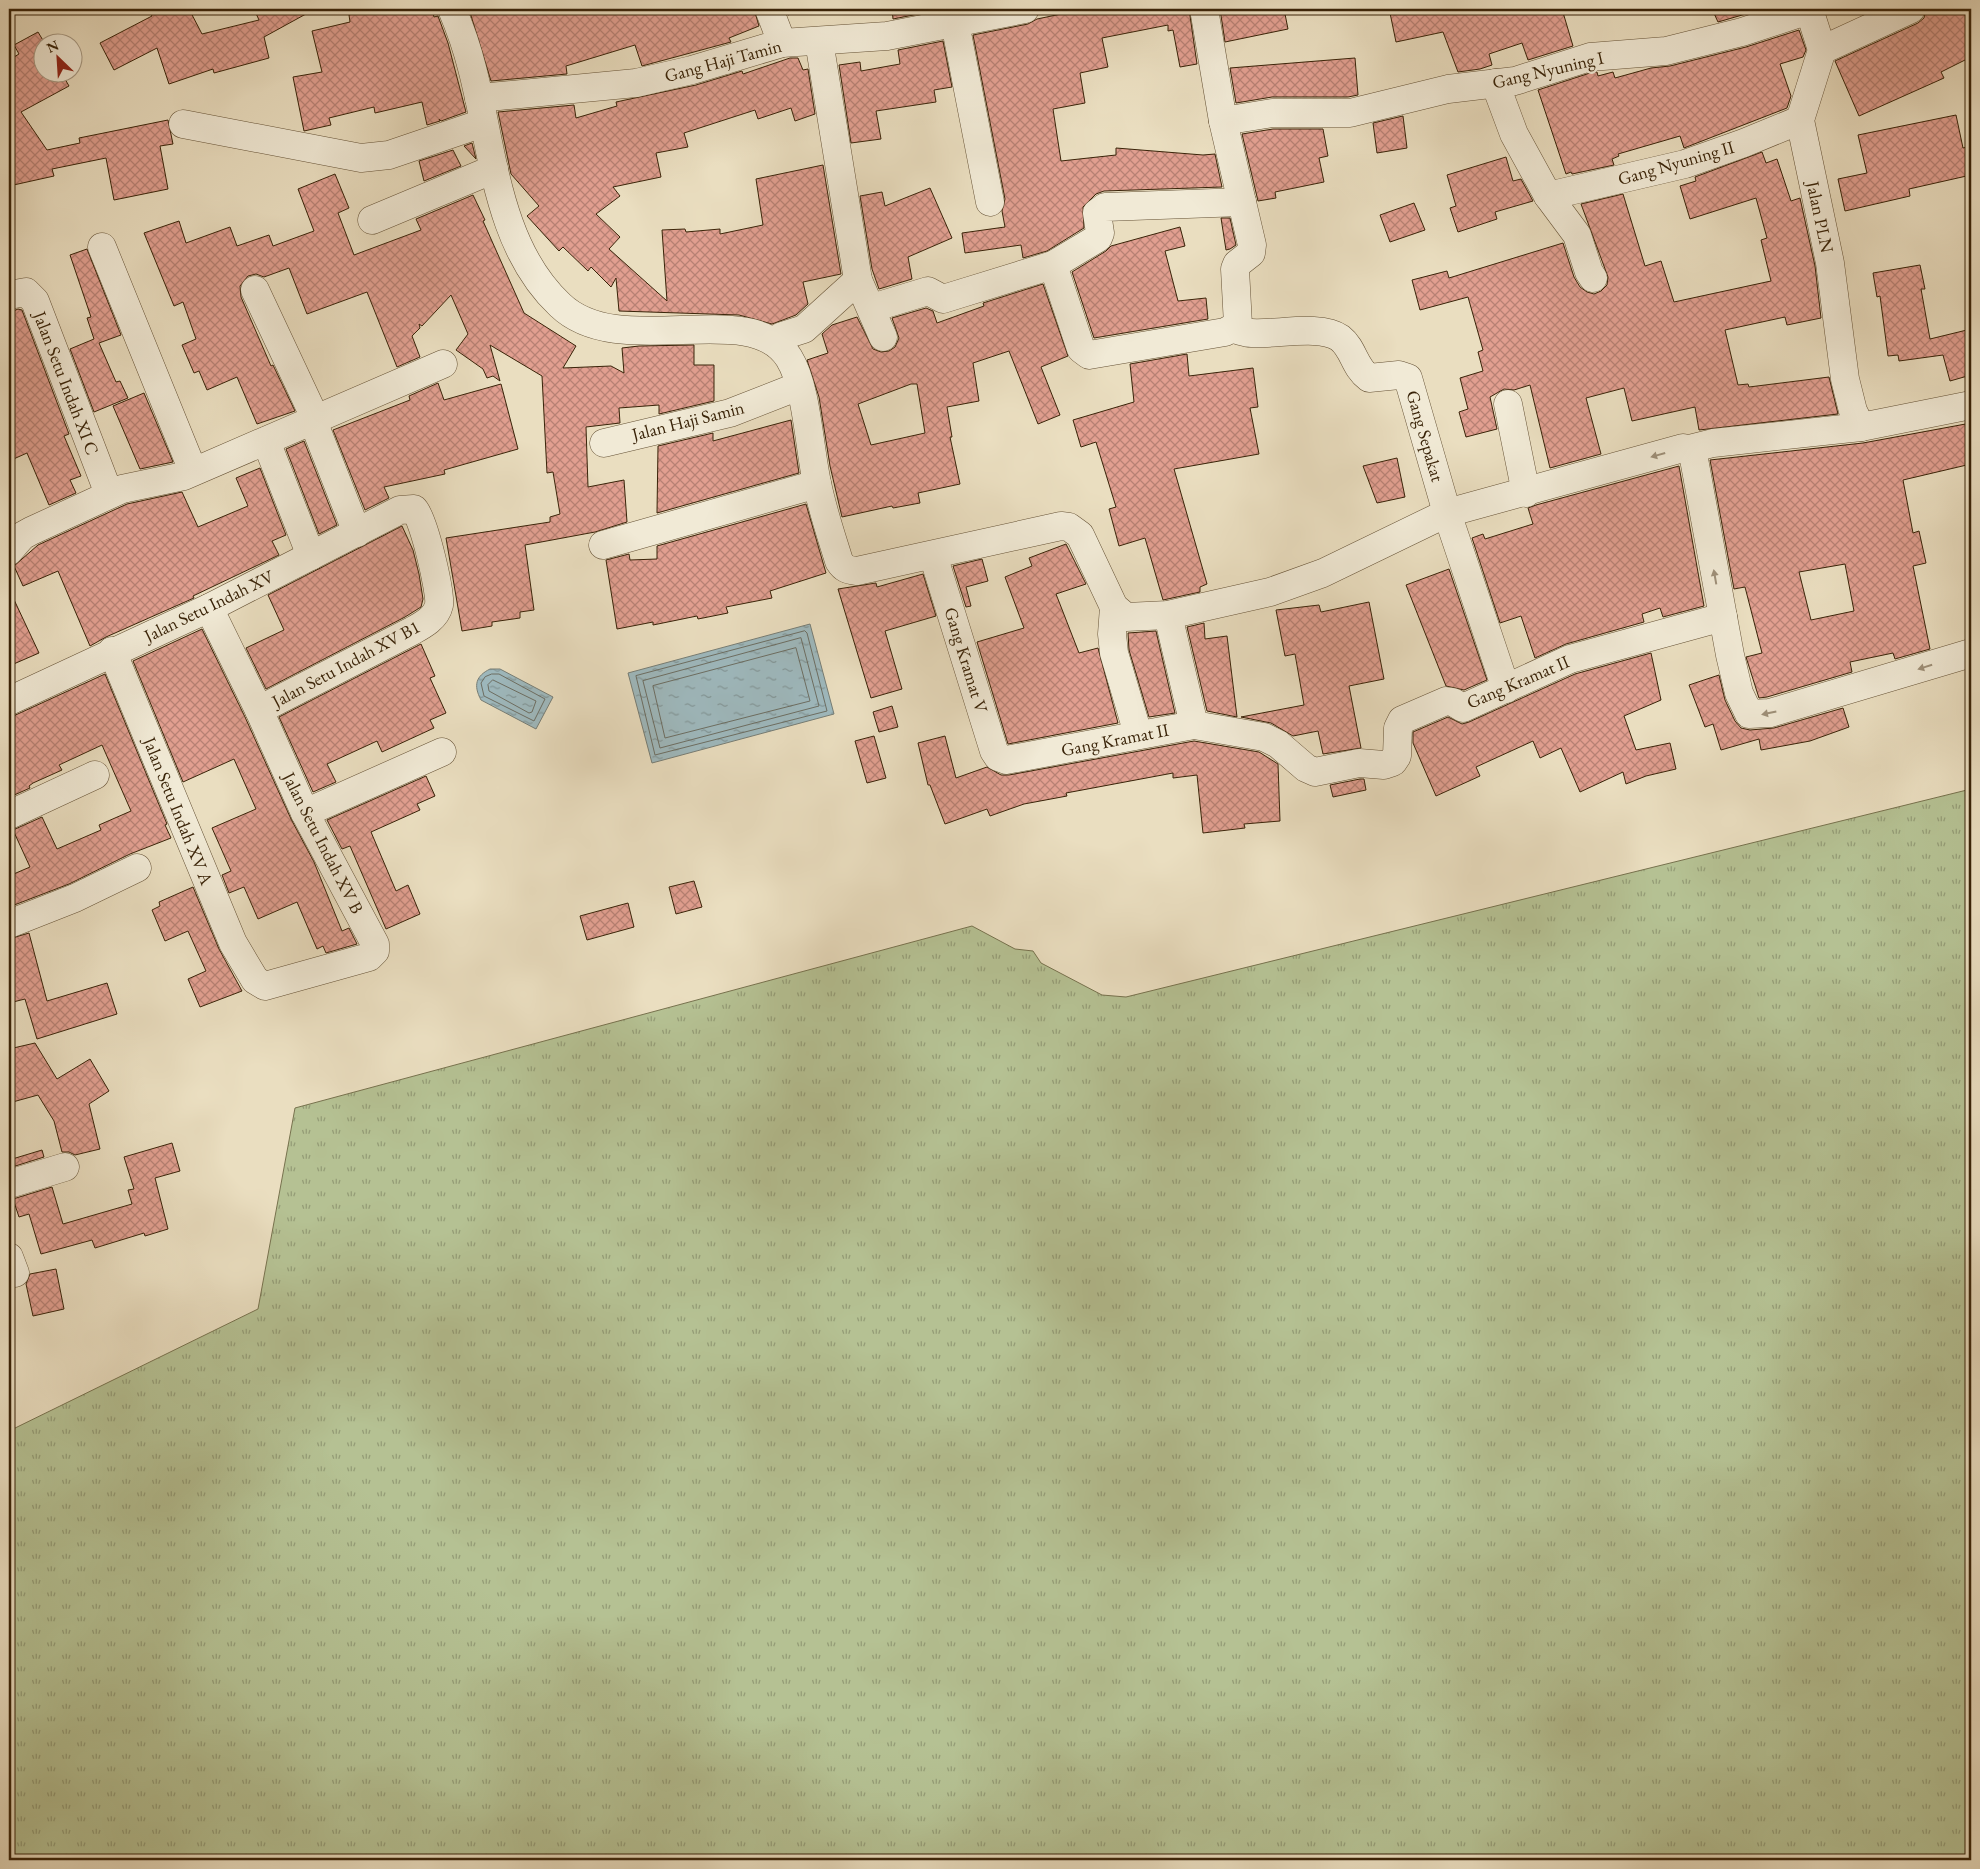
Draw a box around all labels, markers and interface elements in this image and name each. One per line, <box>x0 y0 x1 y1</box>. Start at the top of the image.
north arrow <box>32 32 82 82</box>
street label: Gang Haji Tamin <box>662 34 784 87</box>
text: N <box>44 35 62 57</box>
street label: Gang Nyuning I <box>1490 46 1606 94</box>
street label: Gang Nyuning II <box>1615 135 1737 190</box>
street label: Jalan PLN <box>1801 177 1839 256</box>
street label: Jalan Setu Indah XI C <box>28 306 104 458</box>
street label: Gang Sepakat <box>1401 387 1450 485</box>
street label: Jalan Haji Samin <box>627 395 747 446</box>
one-way arrow <box>1651 451 1666 459</box>
street label: Jalan Setu Indah XV <box>138 564 278 648</box>
one-way arrow <box>1711 569 1719 584</box>
street label: Gang Kramat V <box>940 604 994 716</box>
street label: Jalan Setu Indah XV B1 <box>266 615 424 713</box>
street label: Gang Kramat II <box>1463 650 1573 713</box>
one-way arrow <box>1917 663 1932 671</box>
one-way arrow <box>1760 709 1776 717</box>
street label: Gang Kramat II <box>1059 718 1171 761</box>
street label: Jalan Setu Indah XV A <box>138 732 219 889</box>
street label: Jalan Setu Indah XV B <box>277 766 369 917</box>

